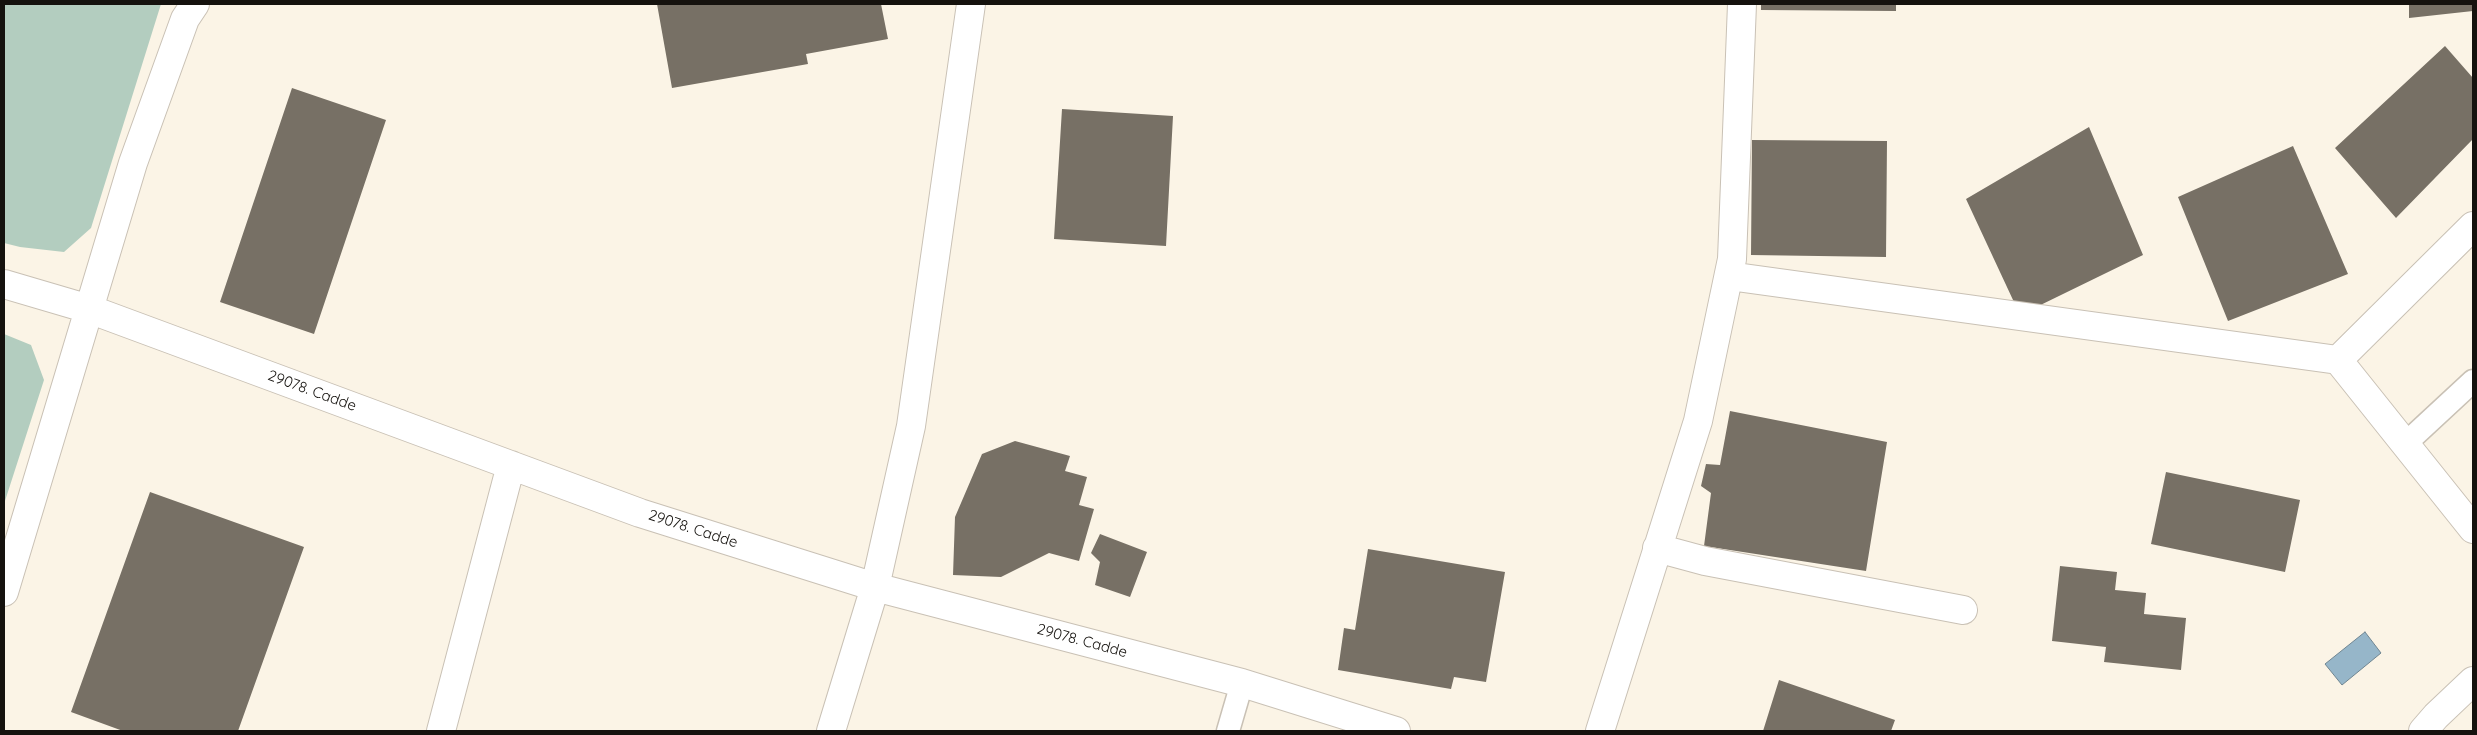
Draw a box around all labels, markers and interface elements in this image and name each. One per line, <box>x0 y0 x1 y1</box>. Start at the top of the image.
street label: 29078. Cadde <box>265 367 359 415</box>
street label: 29078. Cadde <box>646 506 740 552</box>
street label: 29078. Cadde <box>1035 620 1129 662</box>

